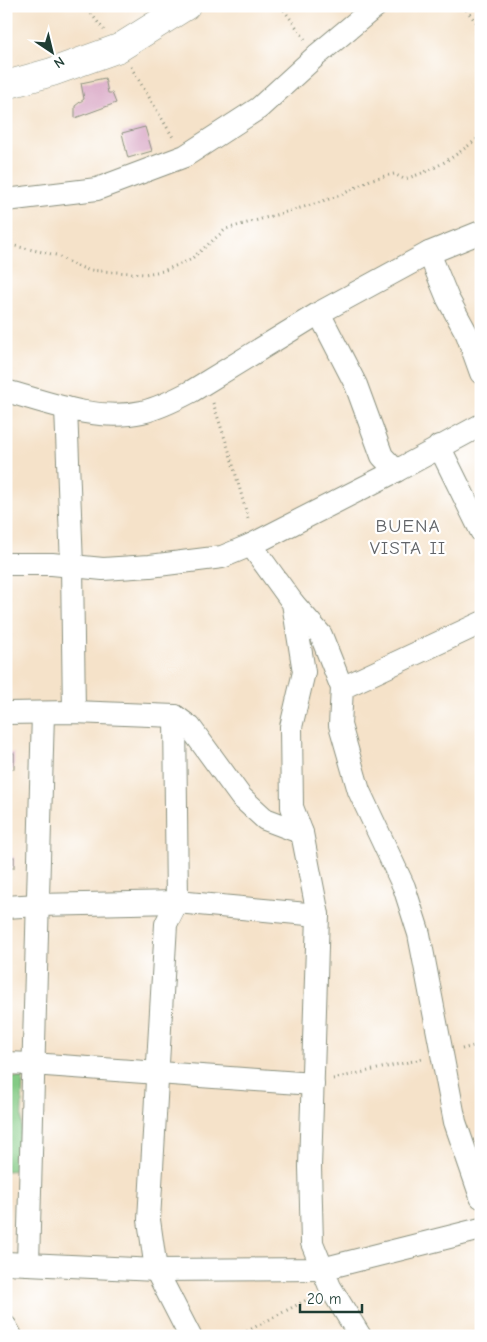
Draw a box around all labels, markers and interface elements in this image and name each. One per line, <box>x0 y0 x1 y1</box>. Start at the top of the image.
north arrow <box>28 28 78 78</box>
text: N <box>51 53 68 72</box>
district label: BUENA VISTA II <box>370 515 446 559</box>
scale bar <box>300 1282 362 1314</box>
text: 20 m <box>307 1290 341 1308</box>

